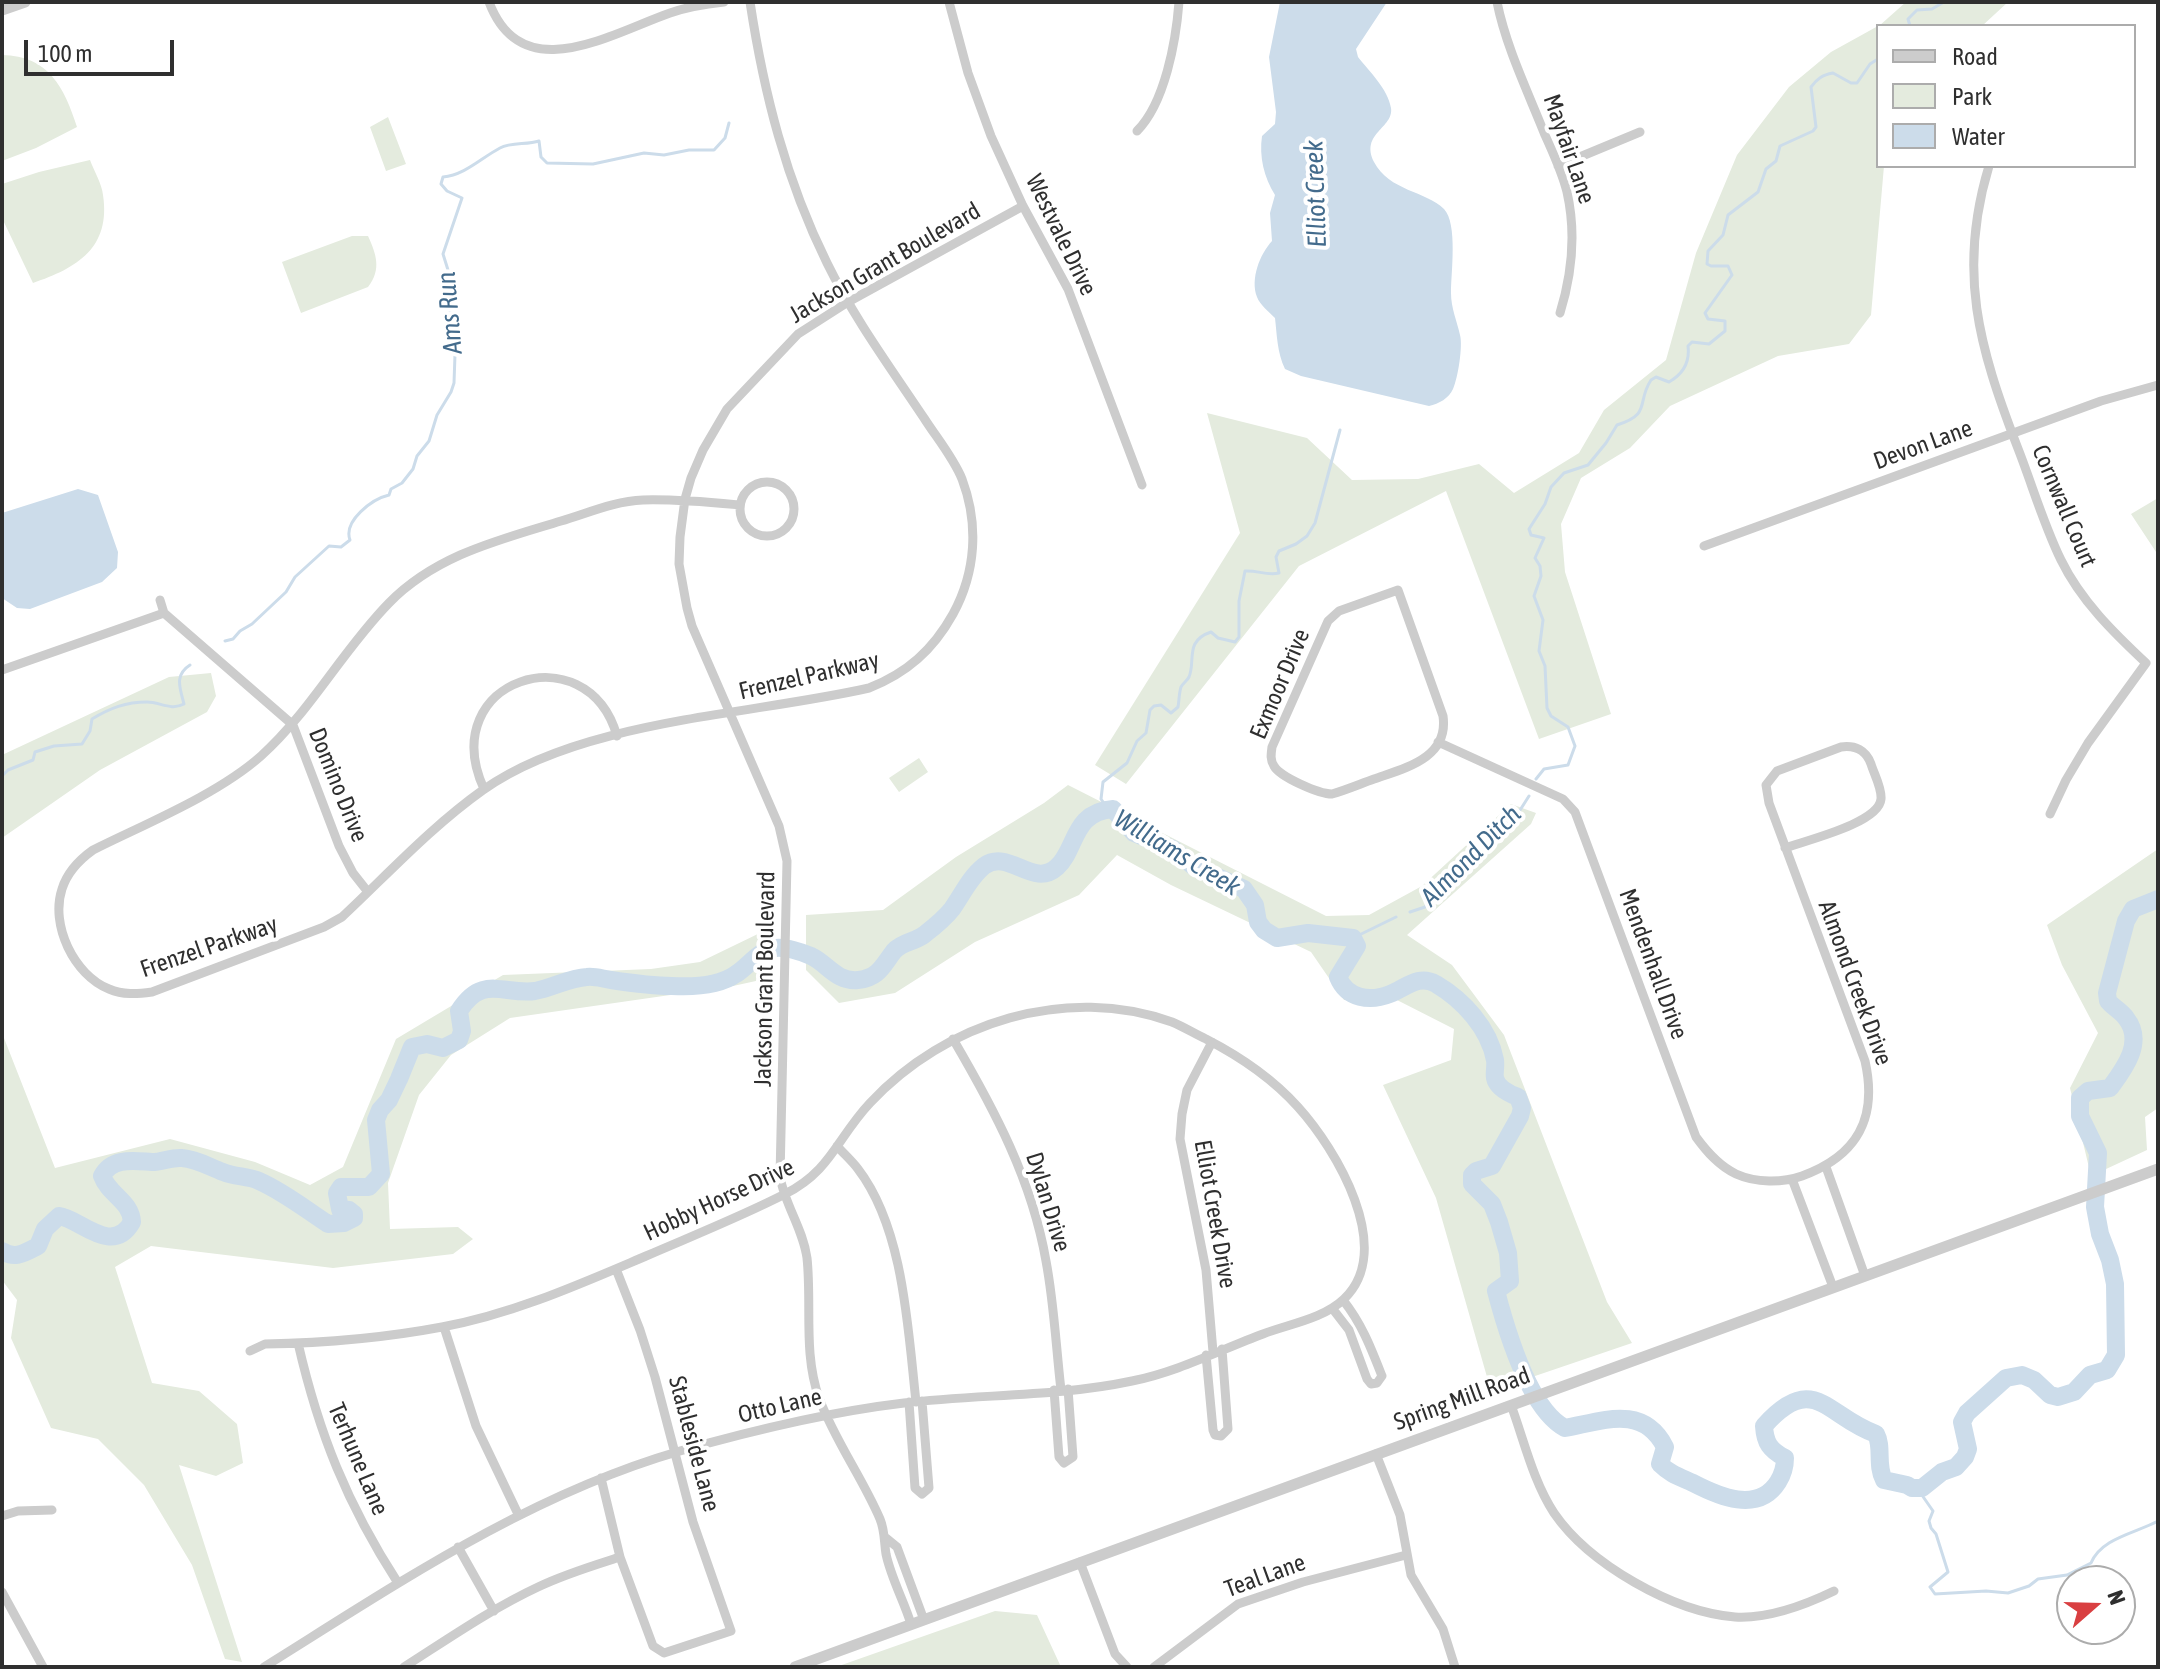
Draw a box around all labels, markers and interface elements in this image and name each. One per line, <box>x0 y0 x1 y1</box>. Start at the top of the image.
scale bar <box>28 24 178 74</box>
legend <box>1876 24 2136 168</box>
text: 100 m <box>38 40 92 67</box>
text: Road <box>1952 43 1998 70</box>
text: Park <box>1952 83 1992 110</box>
street label: Mayfair Lane <box>1537 91 1601 207</box>
text: Water <box>1952 123 2005 150</box>
water label: Elliot Creek <box>1299 140 1333 248</box>
street label: Westvale Drive <box>1019 170 1103 300</box>
street label: Jackson Grant Boulevard <box>784 197 986 329</box>
water label: Ams Run <box>431 271 469 355</box>
street label: Devon Lane <box>1870 414 1976 476</box>
street label: Cornwall Court <box>2025 441 2103 571</box>
street label: Exmoor Drive <box>1244 625 1316 743</box>
street label: Frenzel Parkway <box>736 646 882 706</box>
street label: Domino Drive <box>302 724 374 846</box>
water label: Almond Ditch <box>1414 799 1528 913</box>
water label: Williams Creek <box>1108 803 1246 903</box>
street label: Jackson Grant Boulevard <box>749 871 781 1087</box>
street label: Mendenhall Drive <box>1612 885 1694 1043</box>
street label: Almond Creek Drive <box>1812 897 1898 1069</box>
street label: Frenzel Parkway <box>137 910 281 984</box>
street label: Elliot Creek Drive <box>1188 1138 1242 1290</box>
street label: Dylan Drive <box>1019 1149 1077 1255</box>
street label: Hobby Horse Drive <box>639 1153 799 1247</box>
street label: Spring Mill Road <box>1390 1361 1534 1437</box>
street label: Stableside Lane <box>662 1373 726 1515</box>
street label: Otto Lane <box>735 1382 825 1430</box>
street label: Terhune Lane <box>321 1399 395 1519</box>
street label: Teal Lane <box>1221 1548 1309 1604</box>
north arrow <box>2056 1565 2136 1645</box>
text: N <box>2102 1587 2131 1608</box>

